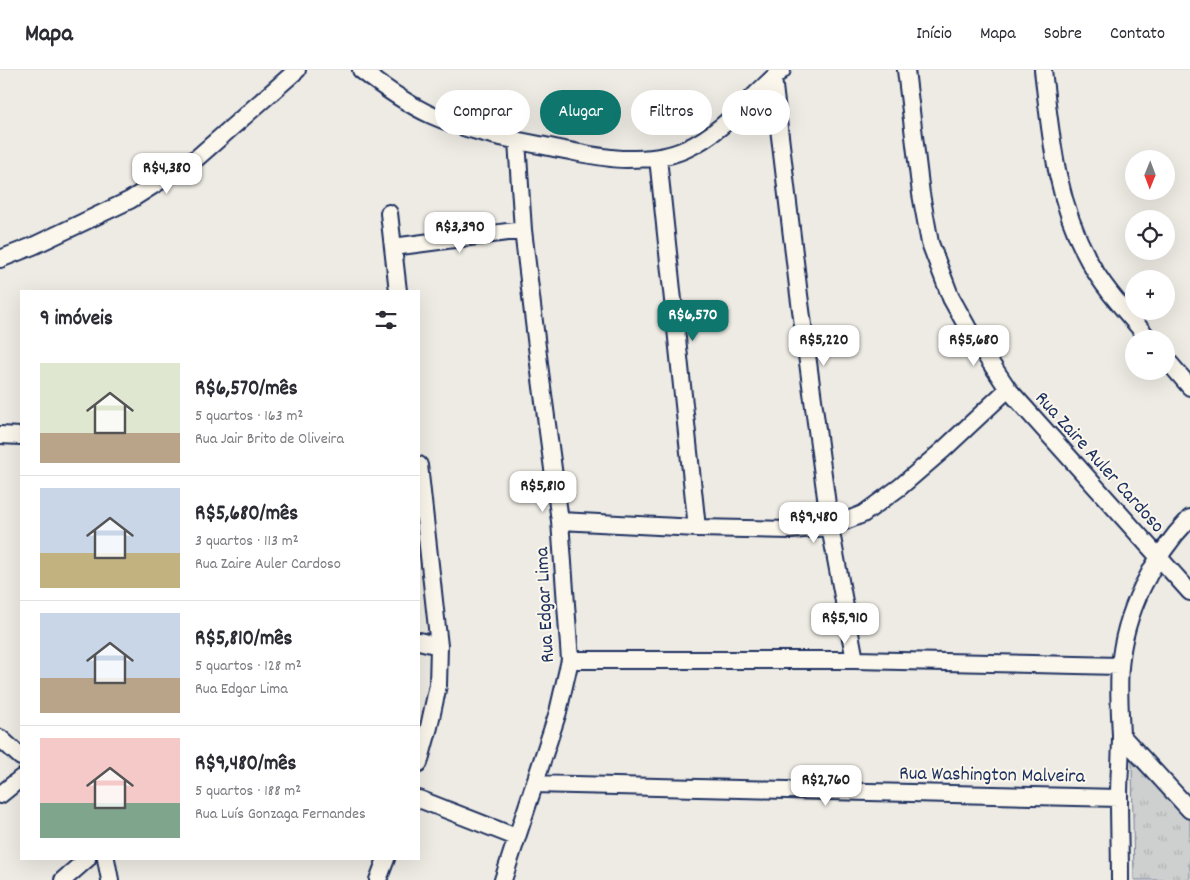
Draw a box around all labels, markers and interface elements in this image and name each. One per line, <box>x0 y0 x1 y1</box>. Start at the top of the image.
text: Mapa <box>25 18 73 52</box>
text: Início <box>916 22 952 47</box>
text: Mapa <box>980 22 1016 47</box>
text: Sobre <box>1044 22 1082 47</box>
text: Contato <box>1110 22 1165 47</box>
chip: Comprar <box>435 90 530 135</box>
chip: Alugar <box>540 90 621 135</box>
chip: Filtros <box>631 90 712 135</box>
chip: Novo <box>722 90 790 135</box>
north arrow <box>1125 150 1175 200</box>
map controls <box>1125 150 1175 380</box>
pin: R$4,380 <box>121 152 213 195</box>
text: R$4,380 <box>143 157 191 180</box>
button: locate <box>1125 210 1175 260</box>
pin: R$3,390 <box>414 212 506 254</box>
text: R$3,390 <box>435 216 485 239</box>
button: + <box>1125 270 1175 320</box>
pin: R$6,570 <box>647 300 739 342</box>
text: R$6,570 <box>668 304 718 327</box>
text: 9 imóveis <box>40 305 113 335</box>
icon: filters <box>372 306 400 334</box>
pin: R$5,220 <box>778 324 870 367</box>
pin: R$5,680 <box>928 324 1020 367</box>
text: R$5,220 <box>799 329 849 352</box>
text: R$5,680 <box>949 329 999 352</box>
button: − <box>1125 330 1175 380</box>
text: R$6,570/mês <box>195 375 298 405</box>
icon: home <box>80 383 140 443</box>
street label: Rua Zaire Auler Cardoso <box>1027 386 1170 540</box>
text: 5 quartos · 163 m² <box>195 405 303 428</box>
text: Rua Jair Brito de Oliveira <box>195 428 344 451</box>
pin: R$5,810 <box>497 470 589 513</box>
text: R$5,810 <box>521 475 566 498</box>
text: R$5,680/mês <box>195 500 298 530</box>
pin: R$9,480 <box>768 502 860 544</box>
text: R$9,480 <box>790 506 838 529</box>
icon: home <box>80 508 140 568</box>
text: 3 quartos · 113 m² <box>195 530 299 553</box>
street label: Rua Edgar Lima <box>529 546 563 663</box>
text: Rua Zaire Auler Cardoso <box>195 553 341 576</box>
pin: R$5,910 <box>799 602 891 645</box>
text: R$5,910 <box>822 607 868 630</box>
text: R$5,810/mês <box>195 625 292 655</box>
icon: home <box>80 633 140 693</box>
text: 5 quartos · 128 m² <box>195 655 302 678</box>
text: Rua Edgar Lima <box>195 678 288 701</box>
text: R$9,480/mês <box>195 750 296 780</box>
icon: home <box>80 758 140 818</box>
street label: Rua Washington Malveira <box>899 760 1086 792</box>
pin: R$2,760 <box>780 764 872 807</box>
text: R$2,760 <box>802 769 850 792</box>
text: 5 quartos · 188 m² <box>195 780 301 803</box>
text: Rua Luís Gonzaga Fernandes <box>195 803 366 826</box>

